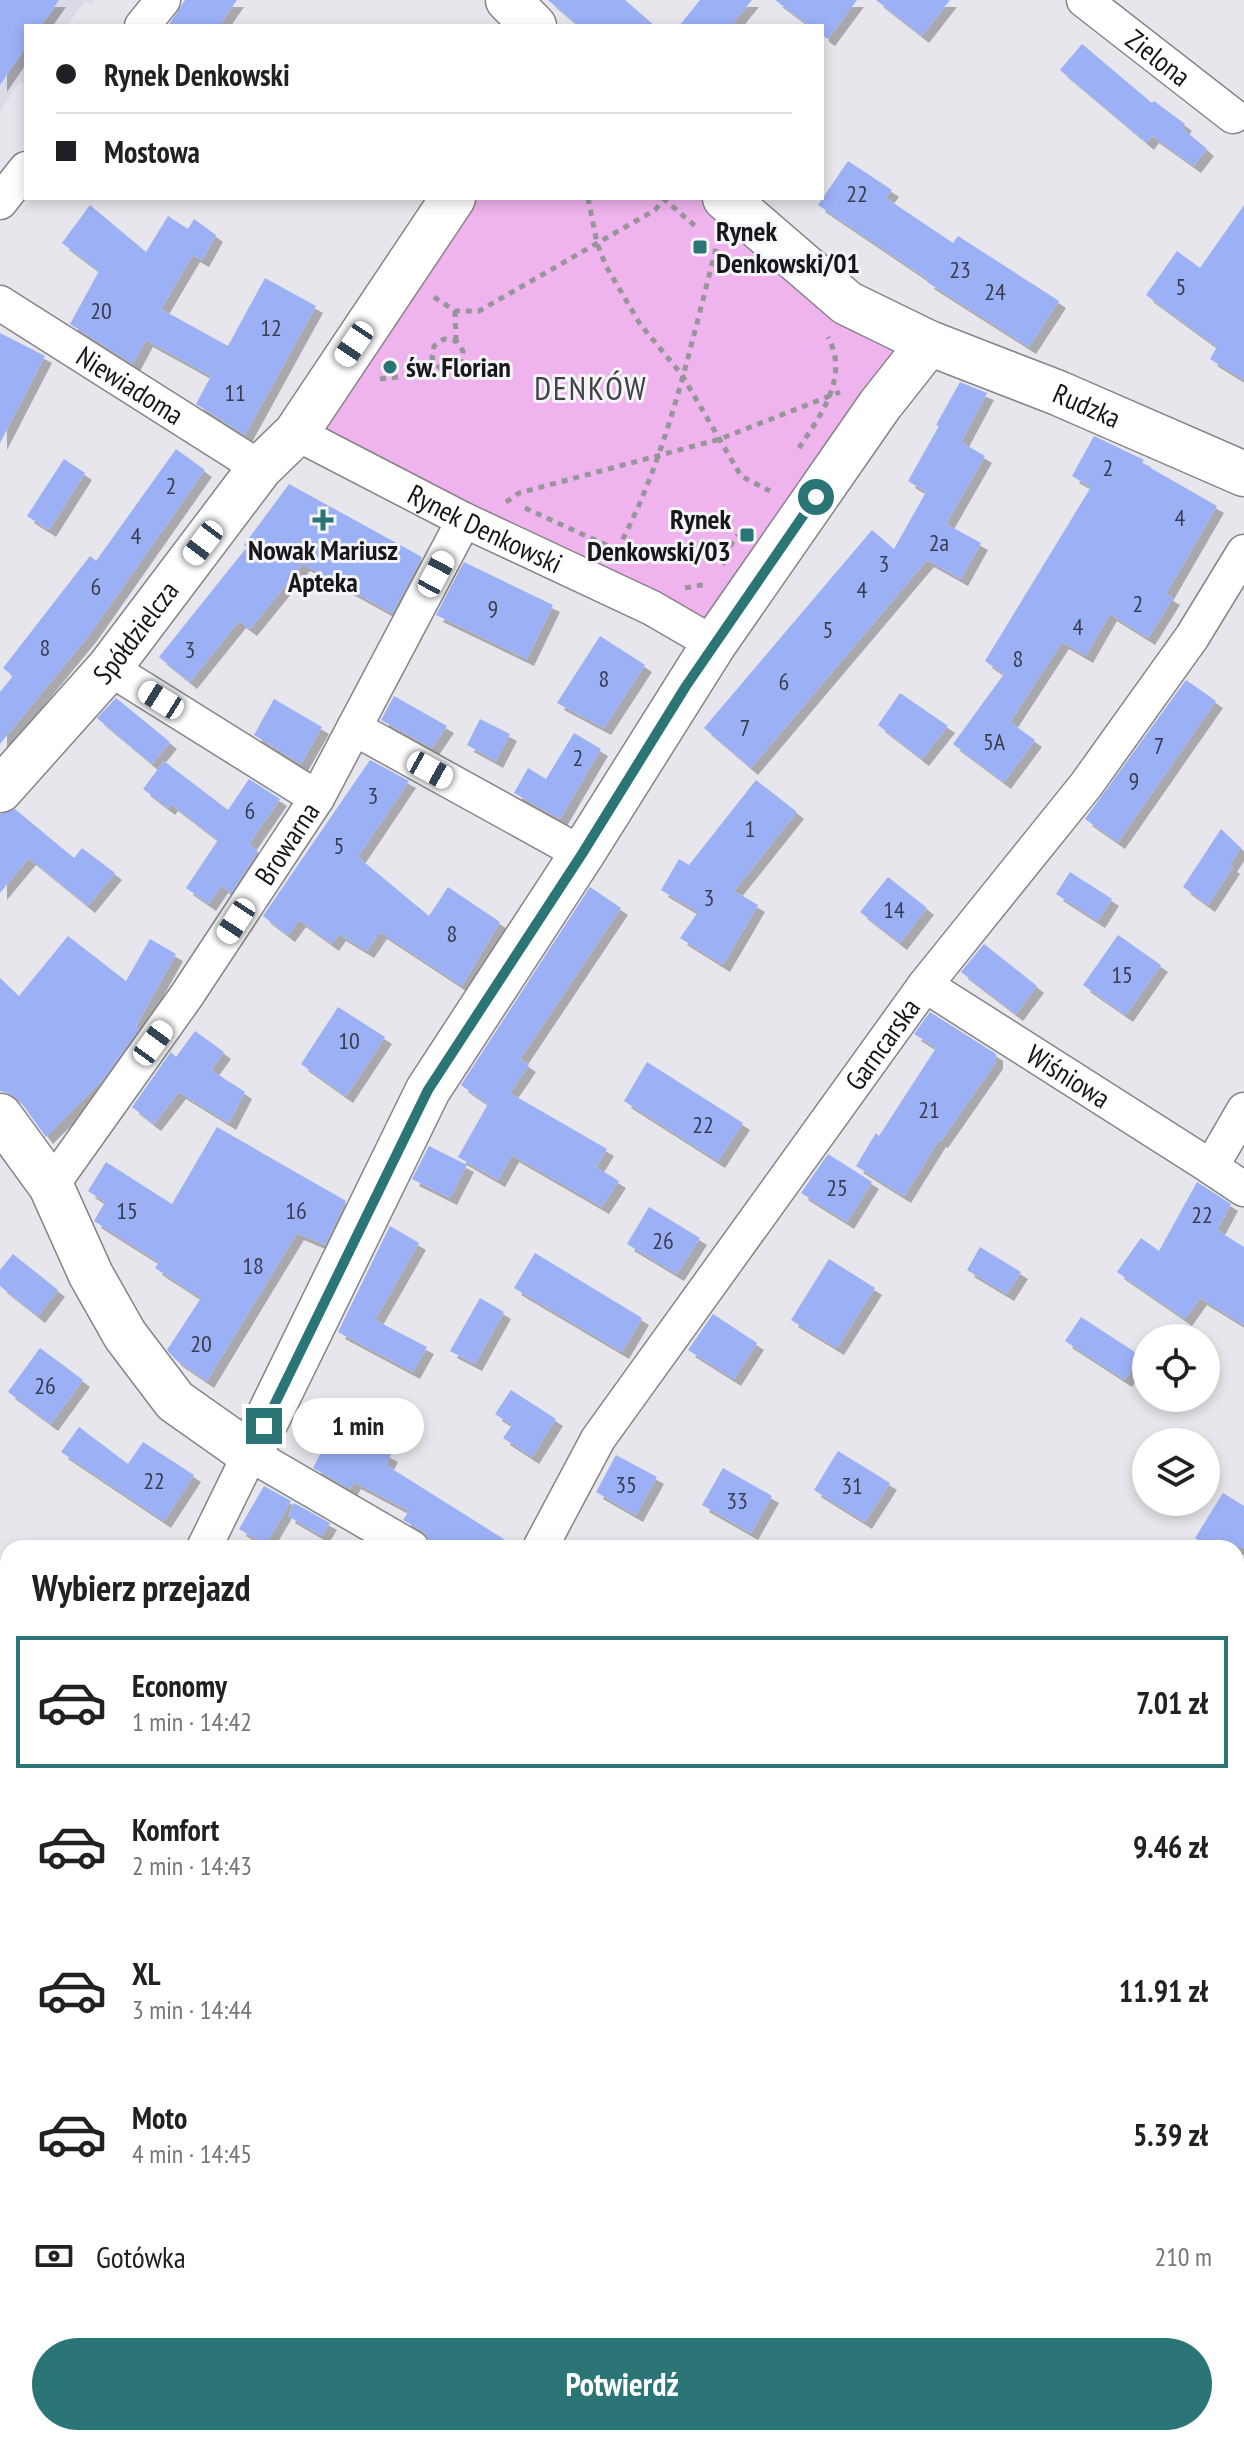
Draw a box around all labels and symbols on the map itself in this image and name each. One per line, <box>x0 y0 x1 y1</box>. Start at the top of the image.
street label: Zielona <box>1119 21 1198 94</box>
house number: 22 <box>846 178 868 209</box>
place label: Rynek Denkowski/01 <box>716 212 860 281</box>
marker: Rynek Denkowski/01 <box>691 238 709 256</box>
house number: 23 <box>949 254 971 285</box>
house number: 5 <box>1176 271 1186 302</box>
house number: 24 <box>984 276 1006 307</box>
house number: 20 <box>90 295 112 326</box>
house number: 12 <box>260 312 282 343</box>
car <box>331 317 377 371</box>
street label: Niewiadoma <box>70 337 191 433</box>
place label: św. Florian <box>406 348 511 385</box>
marker: św. Florian <box>381 358 399 376</box>
district label: DENKÓW <box>534 367 648 409</box>
street label: Rudzka <box>1048 374 1126 436</box>
house number: 11 <box>224 377 246 408</box>
house number: 2 <box>1103 452 1113 483</box>
house number: 2 <box>166 470 176 501</box>
street label: Rynek Denkowski <box>402 475 568 581</box>
route start <box>798 479 834 515</box>
place label: Rynek Denkowski/03 <box>587 500 731 569</box>
house number: 4 <box>1175 502 1186 533</box>
marker: Nowak Mariusz Apteka <box>314 511 332 529</box>
car <box>179 517 227 569</box>
house number: 4 <box>131 520 142 551</box>
marker: Rynek Denkowski/03 <box>738 526 756 544</box>
house number: 2a <box>929 527 949 558</box>
place label: Nowak Mariusz Apteka <box>248 531 398 600</box>
car <box>414 547 458 601</box>
house number: 3 <box>879 548 889 579</box>
house number: 6 <box>91 571 101 602</box>
street label: Spółdzielcza <box>84 573 186 692</box>
house number: 4 <box>857 574 868 605</box>
house number: 2 <box>1133 588 1143 619</box>
house number: 9 <box>488 593 498 624</box>
house number: 4 <box>1073 611 1084 642</box>
house number: 5 <box>823 614 833 645</box>
house number: 8 <box>40 632 50 663</box>
house number: 3 <box>185 634 195 665</box>
house number: 8 <box>1013 643 1023 674</box>
house number: 8 <box>599 663 609 694</box>
house number: 6 <box>779 666 789 697</box>
car <box>134 677 188 723</box>
house number: 7 <box>740 712 750 743</box>
house number: 5A <box>983 726 1006 757</box>
house number: 7 <box>1154 730 1164 761</box>
house number: 2 <box>573 742 583 773</box>
car <box>403 748 457 792</box>
house number: 9 <box>1129 765 1139 796</box>
house number: 3 <box>368 780 378 811</box>
house number: 6 <box>245 795 255 826</box>
street label: Browarna <box>246 795 327 892</box>
house number: 1 <box>745 813 755 844</box>
house number: 5 <box>334 830 344 861</box>
house number: 3 <box>704 882 714 913</box>
car <box>213 894 259 948</box>
house number: 14 <box>883 894 905 925</box>
house number: 8 <box>447 918 457 949</box>
house number: 15 <box>1111 959 1133 990</box>
street label: Garncarska <box>836 990 928 1097</box>
car <box>129 1017 177 1069</box>
house number: 10 <box>338 1025 360 1056</box>
street label: Wiśniowa <box>1020 1035 1118 1116</box>
house number: 21 <box>918 1094 940 1125</box>
house number: 22 <box>692 1109 714 1140</box>
house number: 25 <box>826 1172 848 1203</box>
house number: 15 <box>116 1195 138 1226</box>
house number: 16 <box>285 1195 307 1226</box>
house number: 22 <box>1191 1199 1213 1230</box>
house number: 26 <box>652 1225 674 1256</box>
house number: 18 <box>242 1250 264 1281</box>
house number: 20 <box>190 1328 212 1359</box>
house number: 26 <box>34 1370 56 1401</box>
callout: 1 min <box>292 1398 424 1454</box>
route end <box>246 1408 282 1444</box>
house number: 22 <box>143 1465 165 1496</box>
house number: 35 <box>615 1469 637 1500</box>
house number: 31 <box>841 1470 863 1501</box>
house number: 33 <box>726 1485 748 1516</box>

